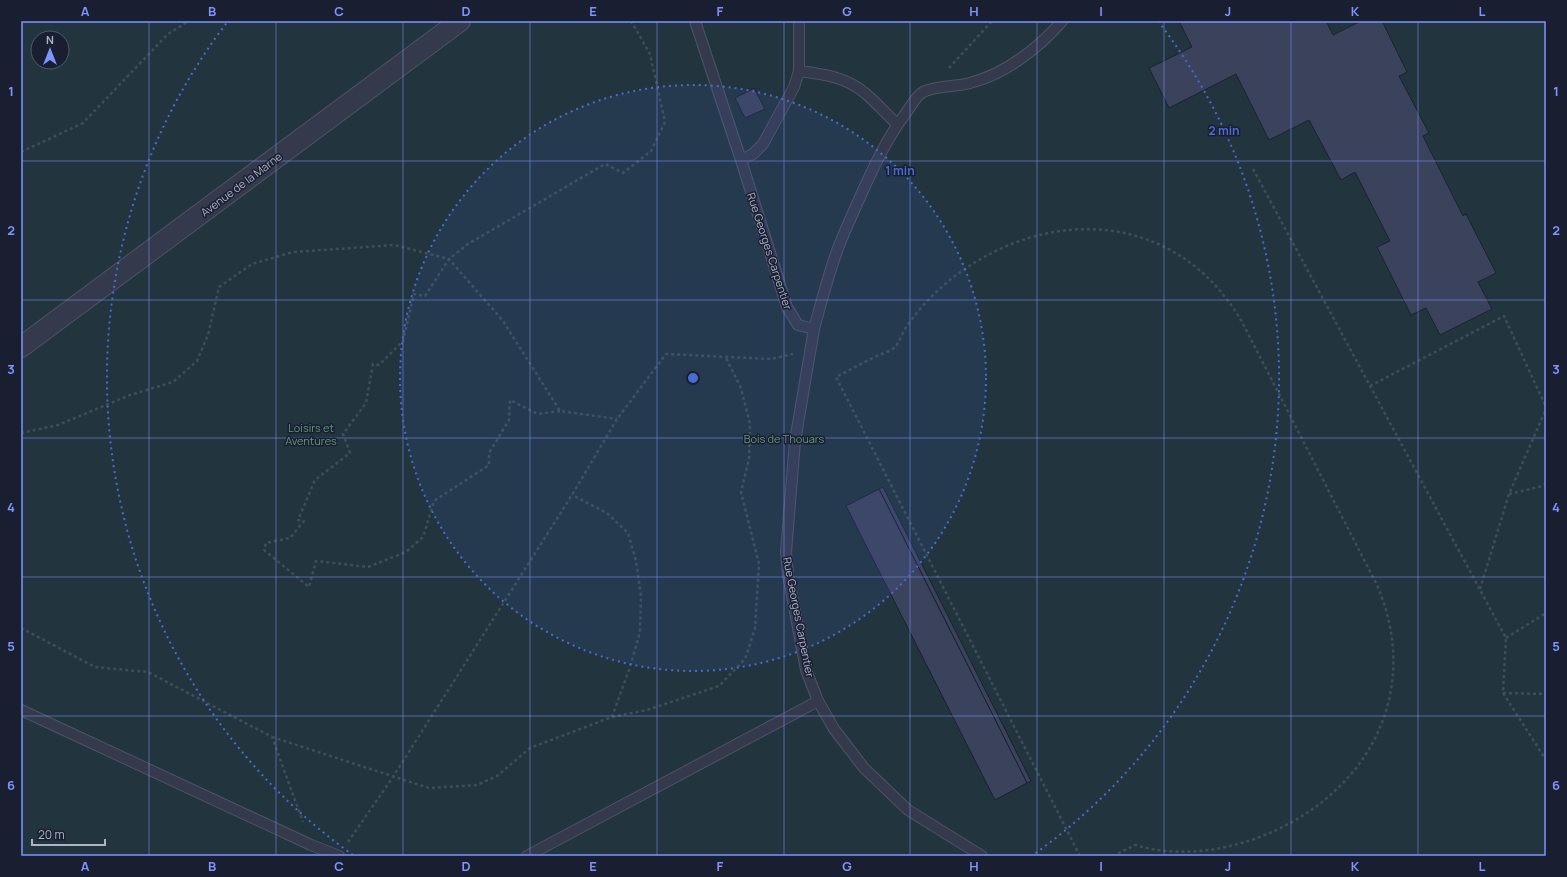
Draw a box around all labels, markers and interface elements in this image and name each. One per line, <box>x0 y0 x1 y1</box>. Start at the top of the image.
text: A <box>81 2 90 20</box>
text: B <box>208 2 216 20</box>
text: C <box>334 2 344 20</box>
text: D <box>461 2 471 20</box>
text: E <box>589 2 597 20</box>
text: F <box>717 2 724 20</box>
text: G <box>842 2 852 20</box>
text: H <box>969 2 979 20</box>
text: I <box>1099 2 1103 20</box>
text: J <box>1225 2 1231 20</box>
text: K <box>1351 2 1360 20</box>
text: L <box>1479 2 1486 20</box>
north arrow <box>30 30 70 70</box>
text: N <box>46 32 54 47</box>
text: 1 <box>8 82 14 100</box>
text: 1 <box>1553 82 1559 100</box>
text: 2 min <box>1208 122 1240 139</box>
street label: Avenue de la Marne <box>197 148 285 220</box>
text: 1 min <box>885 162 915 179</box>
street label: Rue Georges Carpentier <box>744 191 796 311</box>
text: 2 <box>7 221 15 239</box>
text: 2 <box>1552 221 1560 239</box>
text: 3 <box>7 360 15 378</box>
text: 3 <box>1552 360 1560 378</box>
centre of rings <box>686 371 700 385</box>
park label: Loisirs et Aventures <box>285 420 337 448</box>
park label: Bois de Thouars <box>744 431 825 446</box>
text: 4 <box>7 498 15 516</box>
text: 4 <box>1552 498 1560 516</box>
street label: Rue Georges Carpentier <box>780 556 818 678</box>
text: 5 <box>7 637 15 655</box>
text: 5 <box>1552 637 1560 655</box>
text: 6 <box>7 776 15 794</box>
text: 6 <box>1552 776 1560 794</box>
scale bar <box>32 821 105 847</box>
text: 20 m <box>38 826 65 843</box>
text: A <box>81 857 90 875</box>
text: B <box>208 857 216 875</box>
text: C <box>334 857 344 875</box>
text: D <box>461 857 471 875</box>
text: E <box>589 857 597 875</box>
text: F <box>717 857 724 875</box>
text: G <box>842 857 852 875</box>
text: H <box>969 857 979 875</box>
text: I <box>1099 857 1103 875</box>
text: J <box>1225 857 1231 875</box>
text: K <box>1351 857 1360 875</box>
text: L <box>1479 857 1486 875</box>

